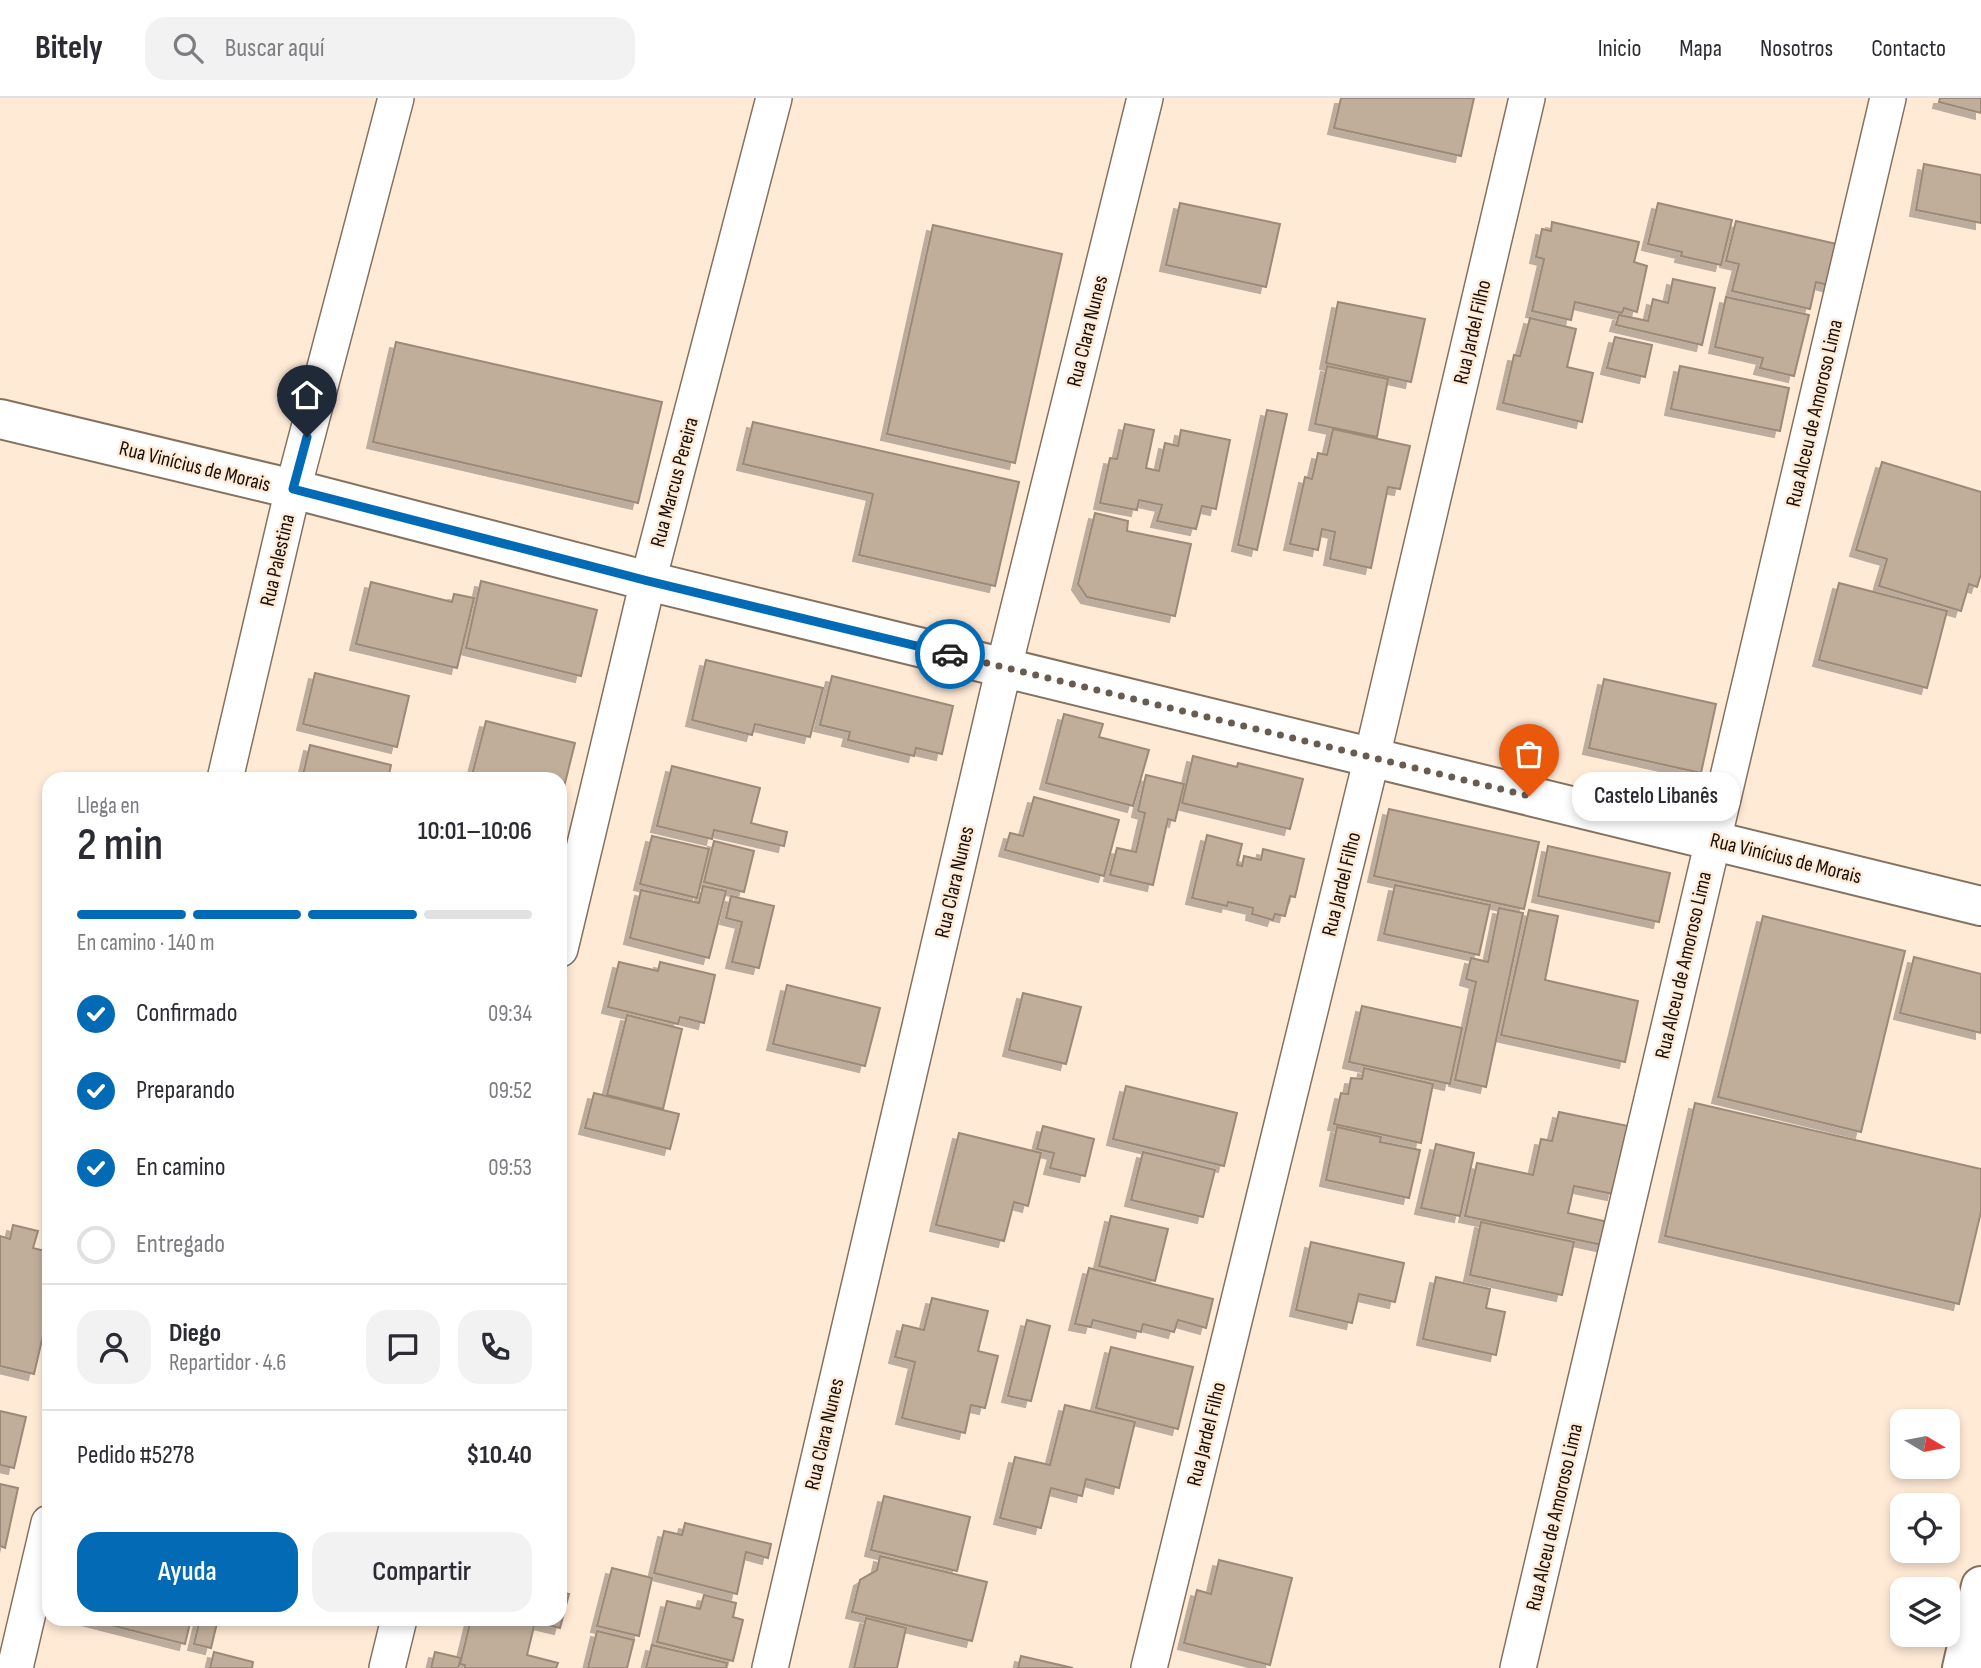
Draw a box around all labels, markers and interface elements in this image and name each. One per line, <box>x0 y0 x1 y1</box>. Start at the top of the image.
search box <box>145 17 635 80</box>
text: Bitely <box>35 28 103 68</box>
icon: search <box>169 29 207 67</box>
text: Buscar aquí <box>225 33 325 64</box>
text: Inicio <box>1598 34 1641 63</box>
text: Mapa <box>1679 34 1722 63</box>
text: Nosotros <box>1760 34 1833 63</box>
text: Contacto <box>1871 34 1946 63</box>
street label: Rua Clara Nunes <box>1062 273 1113 389</box>
street label: Rua Jardel Filho <box>1448 278 1497 387</box>
street label: Rua Alceu de Amoroso Lima <box>1781 317 1848 509</box>
pin <box>277 365 337 437</box>
icon: home <box>288 376 326 414</box>
street label: Rua Marcus Pereira <box>645 414 704 550</box>
street label: Rua Vinícius de Morais <box>117 436 273 497</box>
street label: Rua Palestina <box>255 512 300 609</box>
courier <box>915 619 985 689</box>
icon: car <box>931 635 969 673</box>
pin <box>1499 724 1559 796</box>
icon: bag <box>1510 735 1548 773</box>
callout: Castelo Libanês <box>1571 772 1739 820</box>
text: Castelo Libanês <box>1594 782 1718 810</box>
text: Llega en <box>77 792 140 820</box>
text: 10:01–10:06 <box>418 816 532 847</box>
text: 2 min <box>77 818 163 873</box>
street label: Rua Clara Nunes <box>930 824 979 940</box>
street label: Rua Vinícius de Morais <box>1708 828 1864 889</box>
street label: Rua Jardel Filho <box>1317 830 1366 939</box>
street label: Rua Alceu de Amoroso Lima <box>1650 869 1717 1061</box>
text: En camino · 140 m <box>77 929 214 957</box>
icon: check <box>77 995 115 1033</box>
text: Confirmado <box>136 998 237 1029</box>
text: 09:34 <box>488 1000 532 1028</box>
icon: check <box>77 1072 115 1110</box>
text: Preparando <box>136 1075 235 1106</box>
text: 09:52 <box>489 1077 532 1105</box>
icon: check <box>77 1149 115 1187</box>
text: En camino <box>136 1152 226 1183</box>
text: 09:53 <box>488 1154 532 1182</box>
text: Entregado <box>136 1229 225 1260</box>
button: person <box>77 1310 151 1384</box>
button: chat <box>366 1310 440 1384</box>
button: phone <box>458 1310 532 1384</box>
text: Diego <box>169 1318 221 1349</box>
text: Repartidor · 4.6 <box>169 1349 286 1377</box>
street label: Rua Clara Nunes <box>800 1376 849 1492</box>
street label: Rua Jardel Filho <box>1182 1380 1231 1489</box>
north arrow <box>1890 1409 1960 1479</box>
map controls <box>1890 1409 1960 1647</box>
street label: Rua Alceu de Amoroso Lima <box>1521 1421 1588 1613</box>
text: Pedido #5278 <box>77 1440 195 1471</box>
text: $10.40 <box>466 1440 532 1471</box>
button: locate <box>1890 1493 1960 1563</box>
button: Ayuda <box>77 1532 298 1612</box>
button: Compartir <box>312 1532 532 1612</box>
button: layers <box>1890 1577 1960 1647</box>

